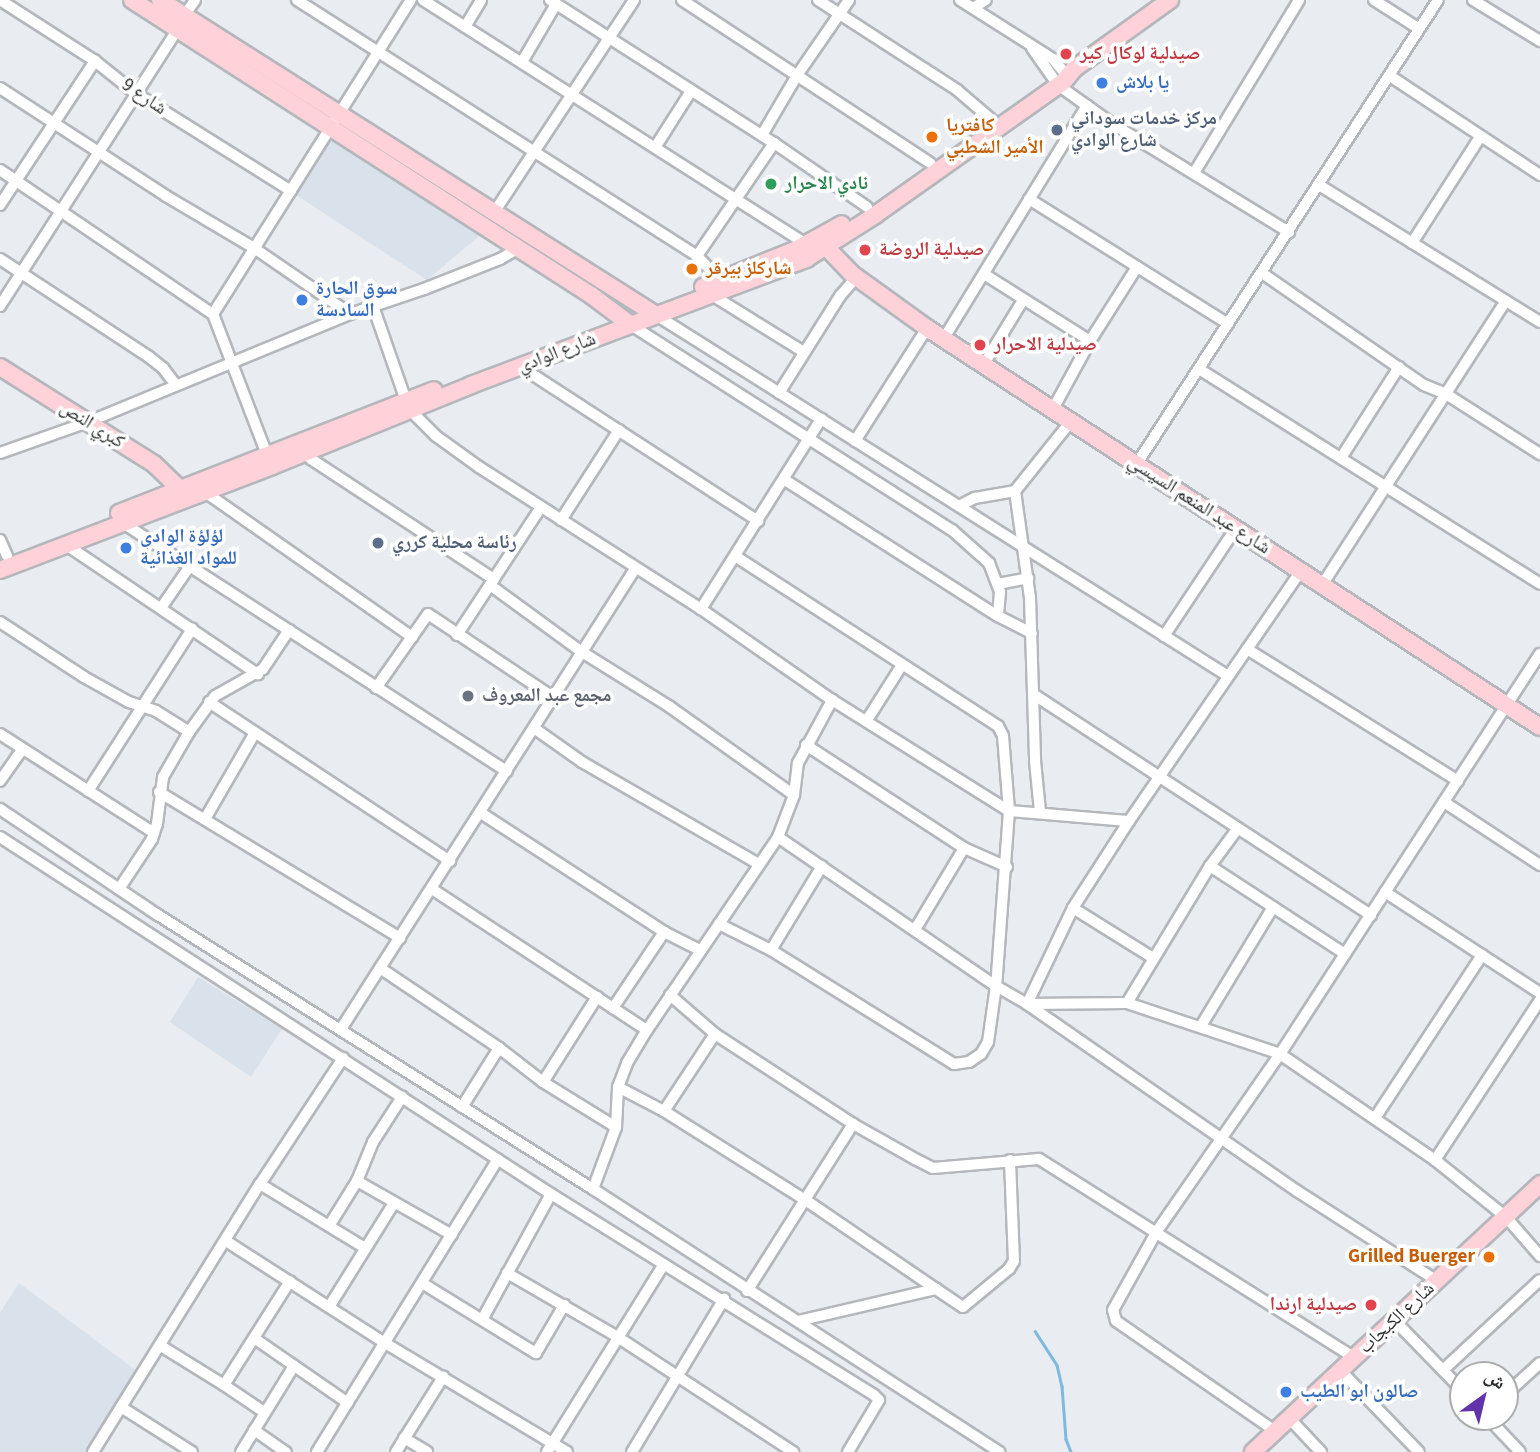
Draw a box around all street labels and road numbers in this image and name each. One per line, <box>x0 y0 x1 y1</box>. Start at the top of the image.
street label: شارع 9 <box>117 74 171 120</box>
street label: شارع الوادي <box>515 328 599 378</box>
street label: كبري النص <box>56 396 128 454</box>
street label: شارع عبد المنعم السيسي <box>1124 450 1274 560</box>
street label: شارع الكبجاب <box>1355 1277 1439 1359</box>

